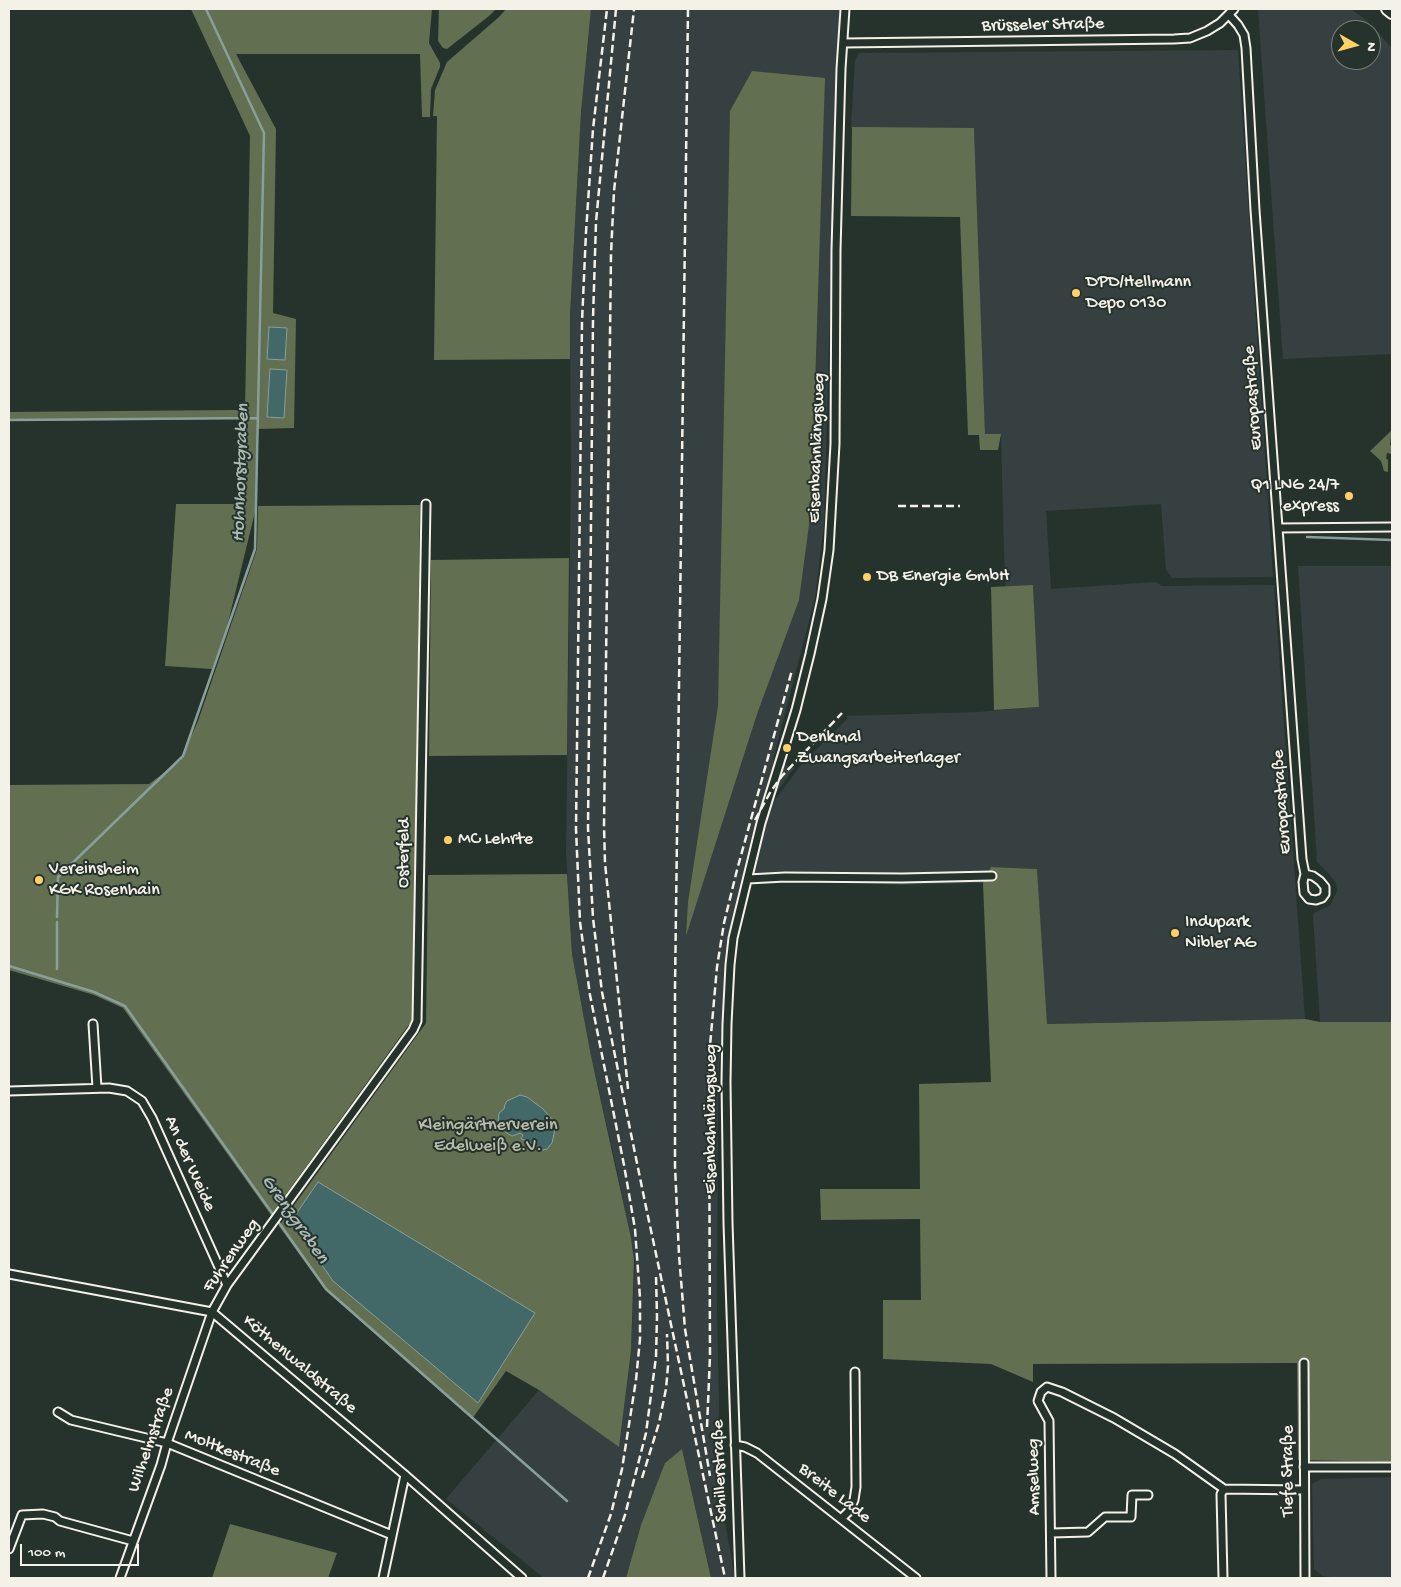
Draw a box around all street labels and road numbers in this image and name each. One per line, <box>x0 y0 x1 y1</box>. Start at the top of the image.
street label: Brüsseler Straße <box>981 14 1105 38</box>
street label: Europastraße <box>1240 345 1268 451</box>
street label: Eisenbahnlängsweg <box>805 373 831 523</box>
street label: Europastraße <box>1269 749 1297 855</box>
street label: Osterfeld <box>394 818 416 888</box>
street label: Eisenbahnlängsweg <box>701 1044 723 1194</box>
street label: An der Weide <box>158 1113 220 1215</box>
street label: Fuhrenweg <box>199 1215 265 1297</box>
street label: Köthenwaldstraße <box>237 1311 361 1419</box>
street label: Wilhelmstraße <box>124 1385 180 1495</box>
street label: Schillerstraße <box>708 1420 734 1522</box>
street label: Moltkestraße <box>181 1425 283 1483</box>
street label: Tiefe Straße <box>1278 1425 1300 1517</box>
street label: Amselweg <box>1024 1438 1046 1516</box>
street label: Breite Lade <box>793 1459 875 1529</box>

